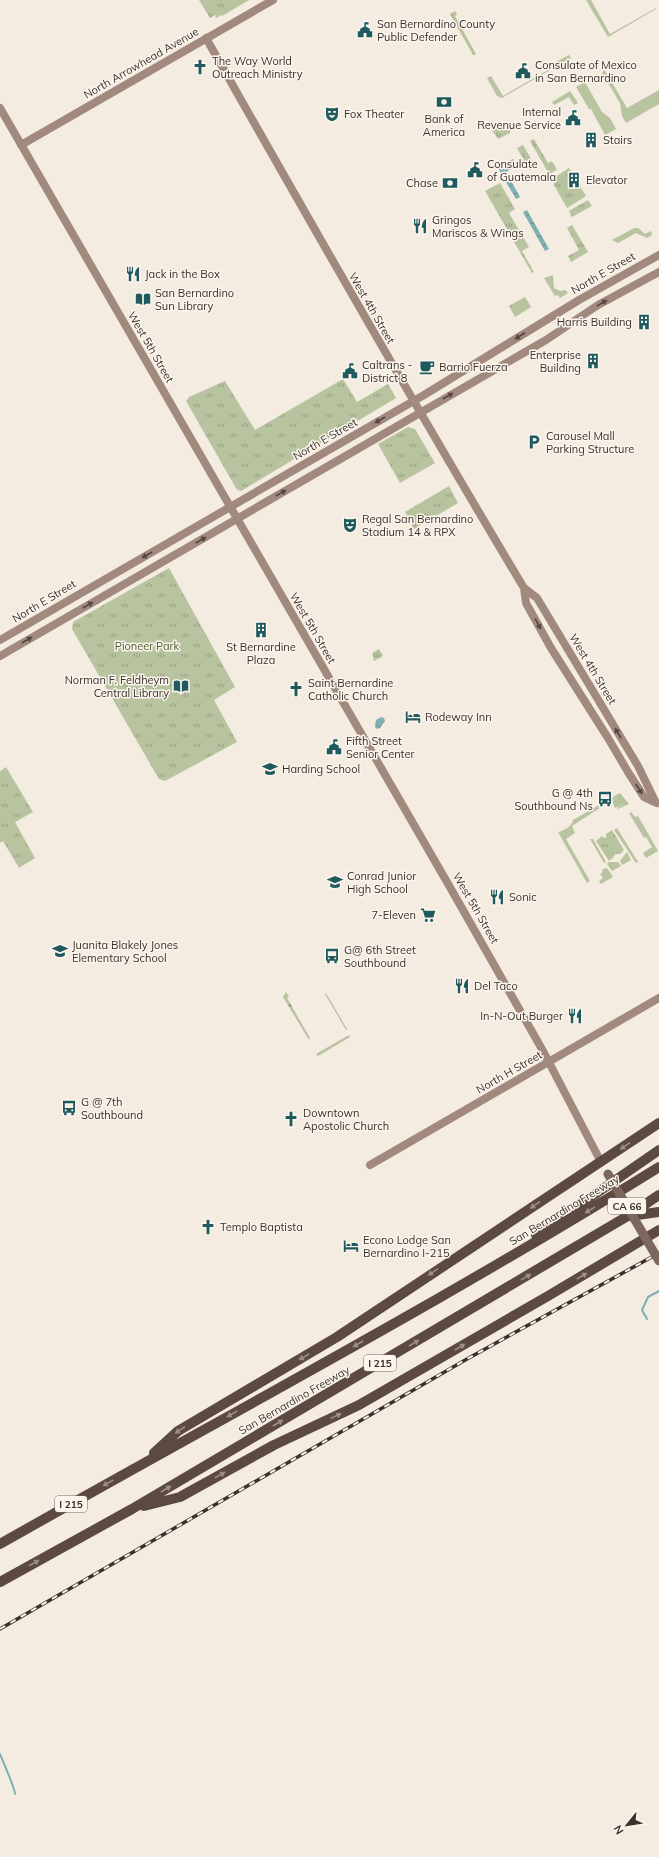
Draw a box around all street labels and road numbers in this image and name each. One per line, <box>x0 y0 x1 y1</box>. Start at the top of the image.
street label: North Arrowhead Avenue <box>81 24 201 102</box>
street label: North E Street <box>568 249 638 297</box>
street label: West 4th Street <box>346 270 398 346</box>
street label: West 5th Street <box>125 309 177 385</box>
street label: North E Street <box>290 415 360 463</box>
street label: North E Street <box>10 576 78 625</box>
street label: West 5th Street <box>287 590 339 666</box>
street label: West 4th Street <box>566 631 620 707</box>
street label: West 5th Street <box>450 870 502 946</box>
street label: North H Street <box>474 1047 545 1096</box>
street label: San Bernardino Freeway <box>507 1172 622 1248</box>
road number: CA 66 <box>608 1198 646 1214</box>
road number: I 215 <box>364 1355 396 1371</box>
street label: San Bernardino Freeway <box>236 1362 352 1437</box>
road number: I 215 <box>55 1496 87 1512</box>

